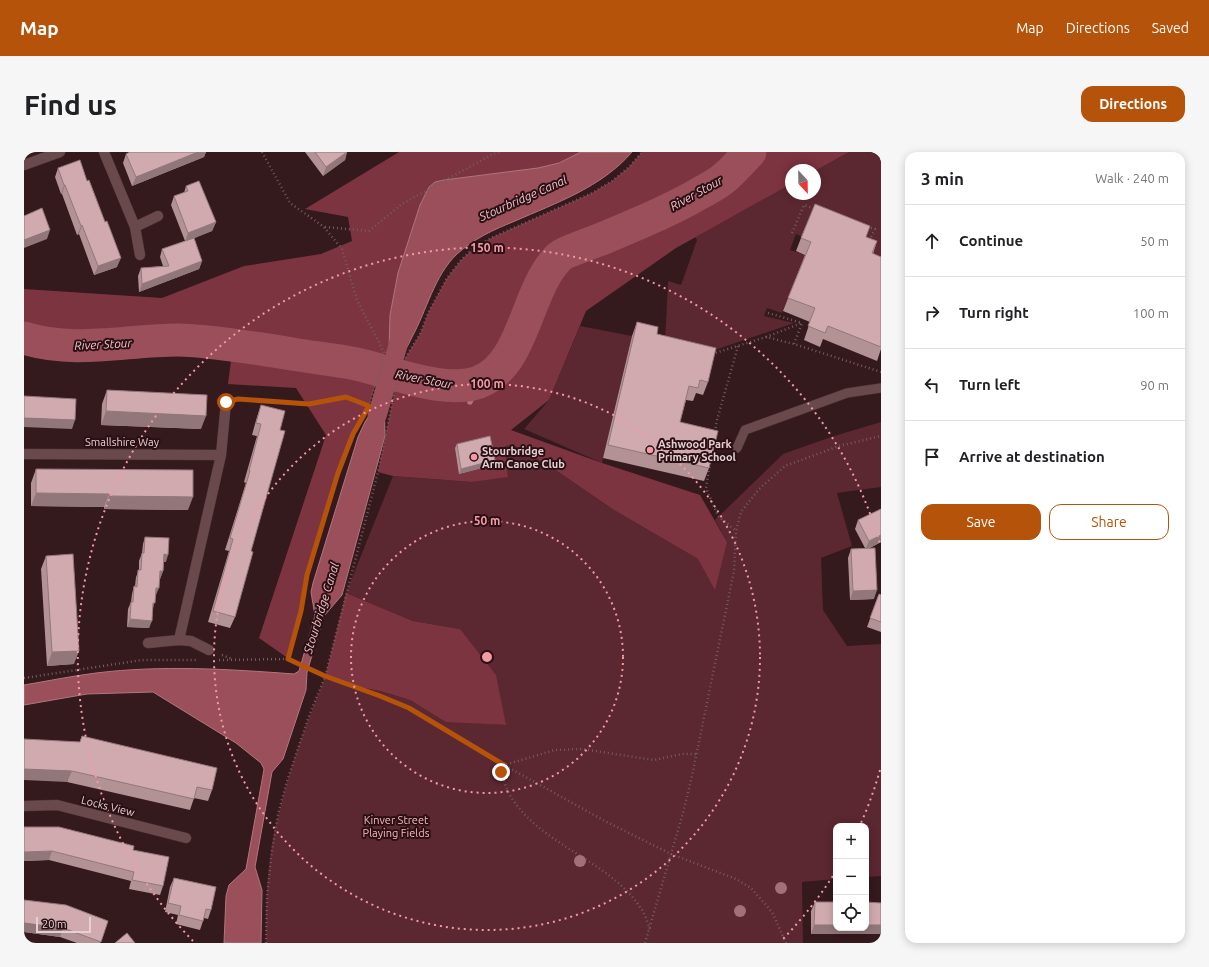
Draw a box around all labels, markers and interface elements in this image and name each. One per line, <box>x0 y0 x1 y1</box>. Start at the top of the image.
text: Map <box>20 17 59 39</box>
text: Map <box>1016 20 1044 36</box>
text: Directions <box>1066 20 1130 36</box>
text: Saved <box>1152 20 1189 36</box>
button: Directions <box>1081 86 1185 122</box>
text: Find us <box>24 89 117 120</box>
north arrow <box>785 164 821 200</box>
text: 3 min <box>921 169 964 188</box>
text: Walk · 240 m <box>1095 171 1169 185</box>
water label: Stourbridge Canal <box>476 173 569 224</box>
water label: River Stour <box>668 173 725 213</box>
icon: ahead <box>921 230 943 252</box>
text: Continue <box>959 232 1023 249</box>
text: 50 m <box>1140 234 1169 248</box>
text: 150 m <box>470 241 504 254</box>
icon: right <box>921 302 943 324</box>
text: Turn right <box>959 304 1029 321</box>
text: 100 m <box>1133 306 1169 320</box>
water label: River Stour <box>74 336 133 352</box>
water label: River Stour <box>394 367 454 391</box>
icon: left <box>921 374 943 396</box>
text: Turn left <box>959 376 1020 393</box>
text: 100 m <box>470 377 504 390</box>
text: 90 m <box>1140 378 1169 392</box>
route start <box>217 393 235 411</box>
street label: Smallshire Way <box>85 436 160 448</box>
place label: Ashwood Park Primary School <box>658 438 737 463</box>
place label: Stourbridge Arm Canoe Club <box>482 445 565 470</box>
marker: Ashwood Park Primary School <box>645 445 655 455</box>
icon: arrive <box>921 446 943 468</box>
text: Arrive at destination <box>959 448 1105 465</box>
marker: Stourbridge Arm Canoe Club <box>469 452 479 462</box>
button: Save <box>921 504 1041 540</box>
button: Share <box>1049 504 1169 540</box>
text: 50 m <box>474 514 500 527</box>
water label: Stourbridge Canal <box>301 560 341 656</box>
centre of rings <box>480 650 494 664</box>
route end <box>492 763 510 781</box>
street label: Locks View <box>80 794 136 819</box>
park label: Kinver Street Playing Fields <box>363 814 430 839</box>
map controls <box>833 823 869 931</box>
button: + <box>833 823 869 859</box>
button: − <box>833 859 869 895</box>
button: locate <box>833 895 869 931</box>
scale bar <box>36 915 91 934</box>
text: 20 m <box>42 918 66 930</box>

